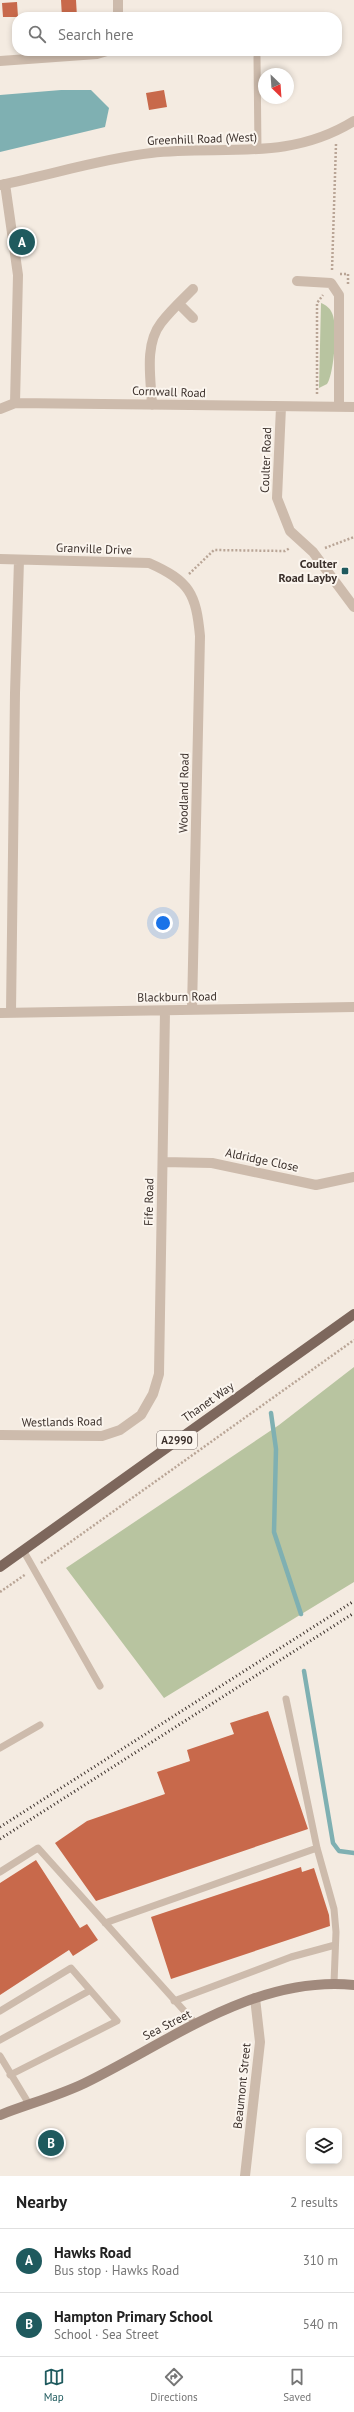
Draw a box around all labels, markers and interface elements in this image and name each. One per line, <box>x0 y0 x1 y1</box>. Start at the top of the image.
search box <box>12 12 342 56</box>
icon: search <box>26 23 48 45</box>
text: Search here <box>58 25 134 44</box>
north arrow <box>258 68 294 104</box>
street label: Greenhill Road (West) <box>147 129 257 148</box>
pin: A <box>9 227 35 257</box>
street label: Cornwall Road <box>132 383 206 400</box>
street label: Coulter Road <box>257 427 274 493</box>
street label: Granville Drive <box>56 540 132 557</box>
place label: Coulter Road Layby <box>279 556 338 585</box>
marker: Coulter Road Layby <box>340 566 350 576</box>
street label: Woodland Road <box>175 753 192 833</box>
your location <box>153 913 173 933</box>
street label: Blackburn Road <box>137 988 217 1005</box>
street label: Aldridge Close <box>224 1144 300 1175</box>
street label: Fife Road <box>141 1178 156 1226</box>
street label: Thanet Way <box>179 1378 237 1425</box>
street label: Westlands Road <box>21 1413 103 1430</box>
road number: A2990 <box>157 1431 197 1449</box>
street label: Sea Street <box>140 2006 193 2043</box>
street label: Beaumont Street <box>230 2042 253 2130</box>
pin: B <box>38 2128 64 2158</box>
map controls <box>306 2128 342 2164</box>
button: layers <box>306 2128 342 2164</box>
text: Nearby <box>16 2191 67 2213</box>
text: 2 results <box>290 2194 338 2211</box>
text: Hawks Road <box>54 2243 131 2262</box>
text: A <box>25 2252 33 2269</box>
text: 310 m <box>303 2252 338 2269</box>
text: Bus stop · Hawks Road <box>54 2262 179 2279</box>
text: Hampton Primary School <box>54 2307 212 2326</box>
text: B <box>25 2316 33 2333</box>
text: 540 m <box>303 2316 338 2333</box>
text: School · Sea Street <box>54 2326 159 2343</box>
tab: Map <box>43 2366 65 2404</box>
tab: Directions <box>150 2366 198 2404</box>
tab: Saved <box>283 2366 311 2404</box>

